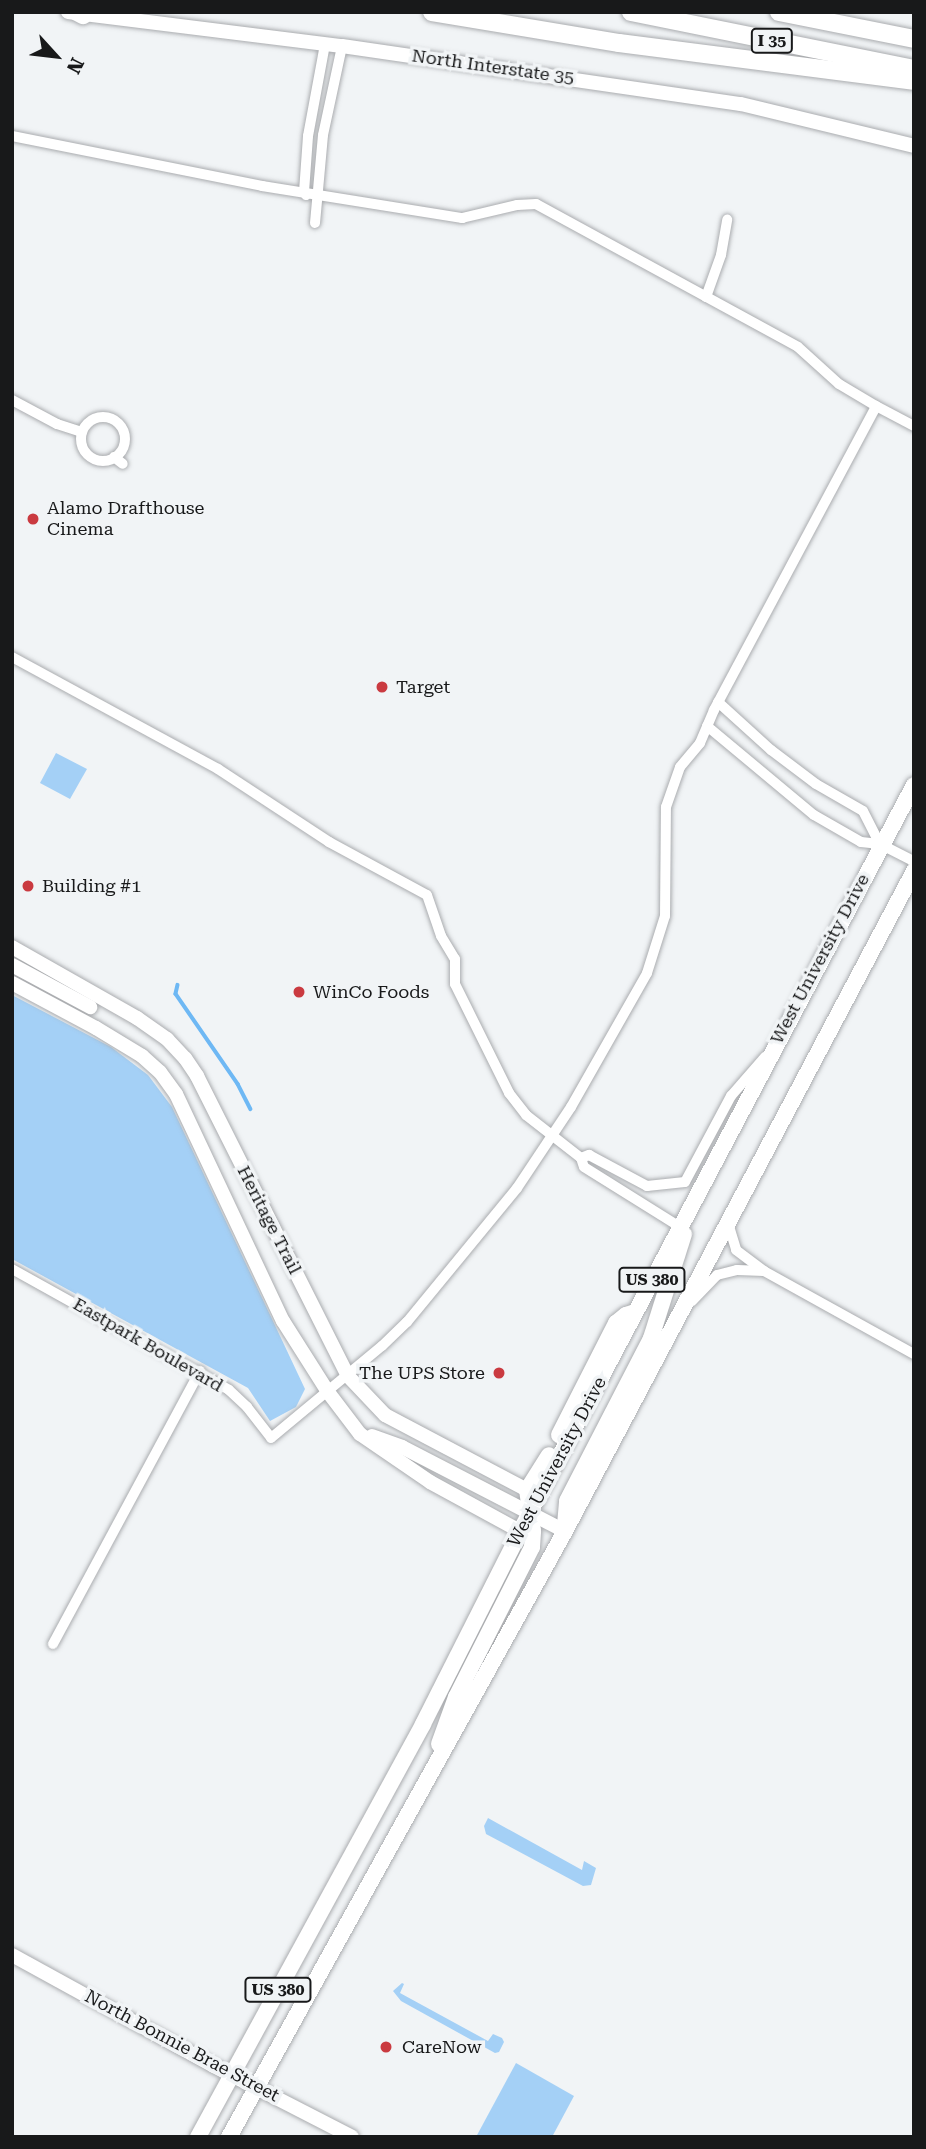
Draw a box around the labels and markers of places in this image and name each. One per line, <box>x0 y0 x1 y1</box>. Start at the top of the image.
place label: Alamo Drafthouse Cinema <box>47 498 204 540</box>
marker: Alamo Drafthouse Cinema <box>25 511 41 527</box>
place label: Target <box>396 676 450 698</box>
marker: Target <box>374 679 390 695</box>
place label: Building #1 <box>42 875 141 897</box>
marker: Building #1 <box>20 878 36 894</box>
place label: WinCo Foods <box>313 981 429 1003</box>
marker: WinCo Foods <box>291 984 307 1000</box>
place label: The UPS Store <box>359 1362 485 1384</box>
marker: The UPS Store <box>491 1365 507 1381</box>
place label: CareNow <box>402 2036 482 2058</box>
marker: CareNow <box>376 2037 396 2057</box>

